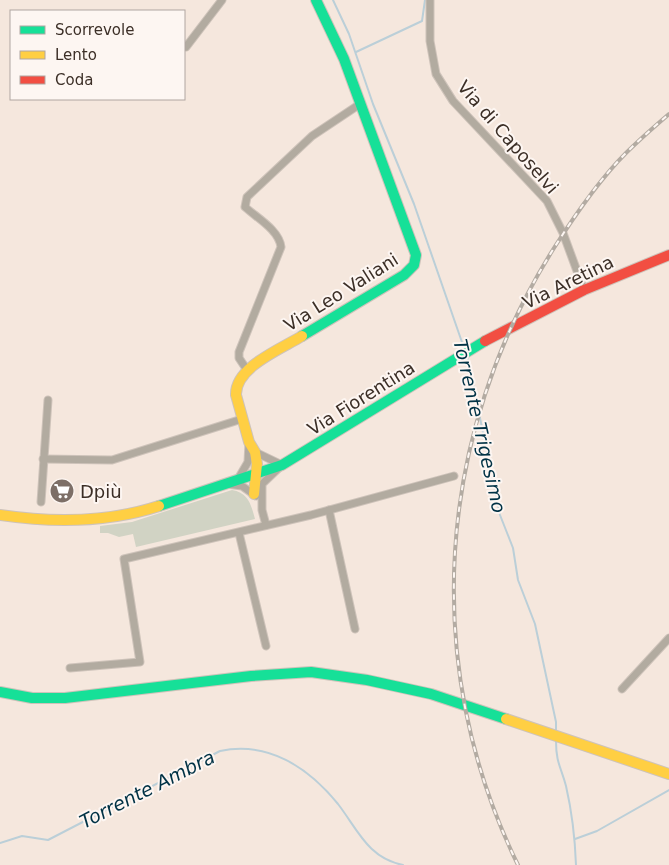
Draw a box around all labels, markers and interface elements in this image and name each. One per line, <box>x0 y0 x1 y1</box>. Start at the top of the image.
legend <box>10 10 185 100</box>
text: Scorrevole <box>55 21 134 39</box>
text: Lento <box>55 46 97 64</box>
text: Coda <box>55 71 93 89</box>
street label: Via di Caposelvi <box>453 76 563 198</box>
street label: Via Leo Valiani <box>280 248 402 336</box>
street label: Via Aretina <box>519 251 617 313</box>
water label: Torrente Trigesimo <box>449 337 511 515</box>
street label: Via Fiorentina <box>303 357 419 439</box>
supermarket icon: Dpiù <box>49 478 75 504</box>
place label: Dpiù <box>80 481 122 502</box>
water label: Torrente Ambra <box>76 746 218 832</box>

